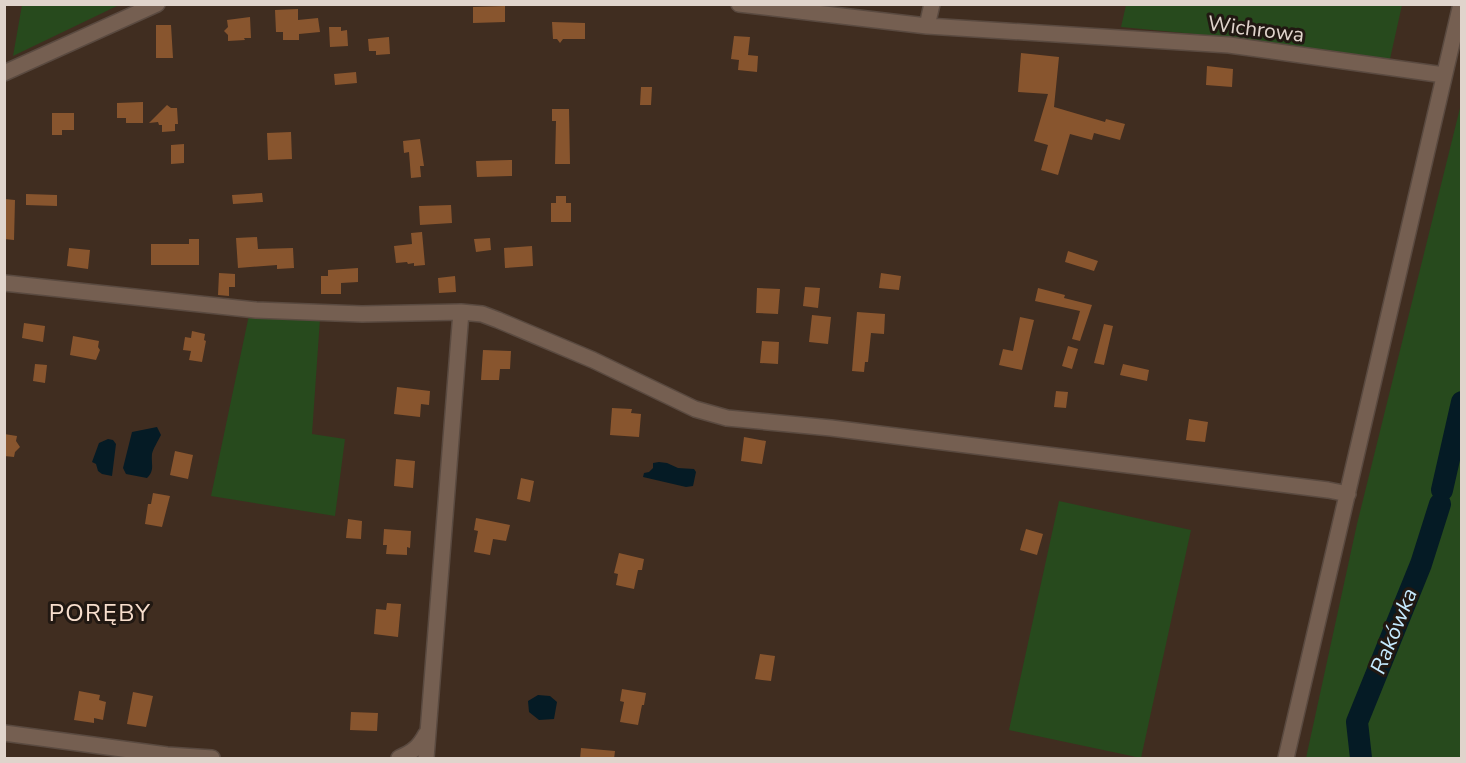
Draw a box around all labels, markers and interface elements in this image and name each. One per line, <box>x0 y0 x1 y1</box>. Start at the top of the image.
street label: Wichrowa <box>1206 9 1306 49</box>
water label: Rakówka <box>1363 584 1425 678</box>
district label: PORĘBY <box>49 597 151 629</box>

